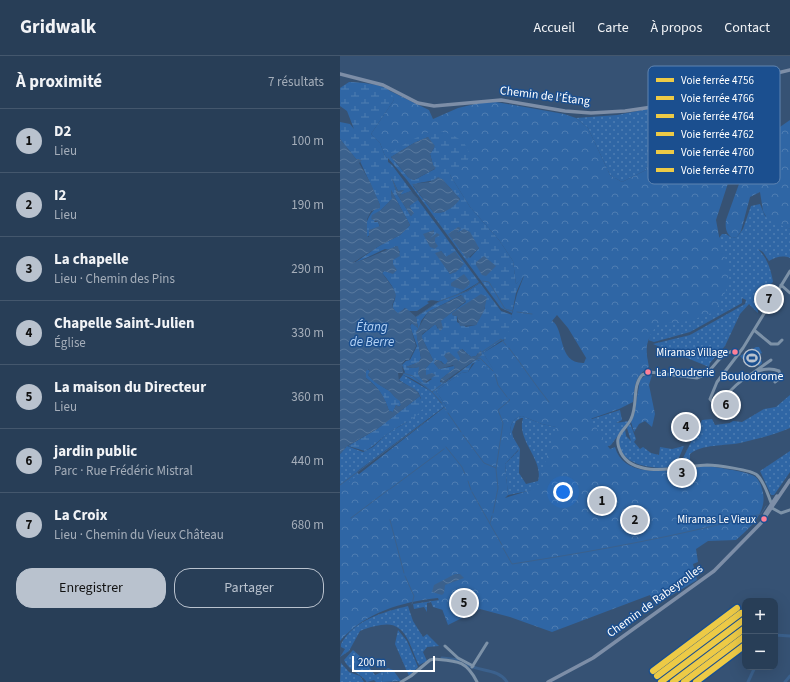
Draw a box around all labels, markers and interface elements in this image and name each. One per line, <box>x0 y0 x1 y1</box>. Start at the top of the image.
text: Gridwalk <box>20 14 96 41</box>
text: Accueil <box>534 18 575 38</box>
text: Carte <box>597 18 629 38</box>
text: À propos <box>651 18 702 38</box>
text: Contact <box>724 18 770 38</box>
legend <box>648 66 780 184</box>
text: À proximité <box>16 70 102 94</box>
text: 7 résultats <box>268 73 324 91</box>
text: Voie ferrée 4756 <box>681 73 754 88</box>
street label: Chemin de l’Étang <box>499 82 591 110</box>
text: Voie ferrée 4766 <box>681 91 754 106</box>
text: Voie ferrée 4764 <box>681 109 754 124</box>
text: D2 <box>54 121 71 142</box>
text: Voie ferrée 4762 <box>681 127 754 142</box>
text: 1 <box>26 132 32 150</box>
text: 100 m <box>291 132 324 150</box>
text: Lieu <box>54 142 77 160</box>
text: Voie ferrée 4760 <box>681 145 754 160</box>
text: Voie ferrée 4770 <box>681 163 754 178</box>
text: I2 <box>54 185 66 206</box>
text: 2 <box>26 196 32 214</box>
text: 190 m <box>291 196 324 214</box>
text: Lieu <box>54 206 77 224</box>
text: La chapelle <box>54 249 129 270</box>
text: 3 <box>26 260 32 278</box>
text: 290 m <box>291 260 324 278</box>
text: Lieu · Chemin des Pins <box>54 270 175 288</box>
pin: 7 <box>756 284 782 314</box>
text: Chapelle Saint-Julien <box>54 313 195 334</box>
water label: Étang de Berre <box>350 318 394 351</box>
text: 4 <box>26 324 32 342</box>
text: 330 m <box>291 324 324 342</box>
text: Église <box>54 334 86 352</box>
place label: Miramas Village <box>656 345 729 360</box>
marker: Miramas Village <box>730 347 740 357</box>
sports icon: Boulodrome <box>742 348 762 368</box>
place label: La Poudrerie <box>656 365 715 380</box>
marker: La Poudrerie <box>643 367 653 377</box>
place label: Boulodrome <box>721 368 783 385</box>
text: La maison du Directeur <box>54 377 206 398</box>
text: 5 <box>26 388 32 406</box>
text: 360 m <box>291 388 324 406</box>
pin: 6 <box>713 390 739 420</box>
text: Lieu <box>54 398 77 416</box>
pin: 4 <box>673 412 699 442</box>
text: jardin public <box>54 441 137 462</box>
text: 6 <box>26 452 32 470</box>
text: 440 m <box>291 452 324 470</box>
pin: 3 <box>669 458 695 488</box>
text: Parc · Rue Frédéric Mistral <box>54 462 193 480</box>
your location <box>553 482 573 502</box>
pin: 1 <box>589 486 615 516</box>
text: La Croix <box>54 505 107 526</box>
pin: 2 <box>622 505 648 535</box>
place label: Miramas Le Vieux <box>677 512 756 527</box>
marker: Miramas Le Vieux <box>759 514 769 524</box>
text: 7 <box>26 516 32 534</box>
text: 680 m <box>291 516 324 534</box>
text: Lieu · Chemin du Vieux Château <box>54 526 224 544</box>
street label: Chemin de Rabeyrolles <box>604 560 706 642</box>
button: Enregistrer <box>16 568 166 608</box>
button: Partager <box>174 568 324 608</box>
pin: 5 <box>451 588 477 618</box>
map controls <box>742 598 778 670</box>
button: + <box>742 598 778 634</box>
button: − <box>742 634 778 670</box>
scale bar <box>352 654 435 673</box>
text: 200 m <box>358 655 386 670</box>

